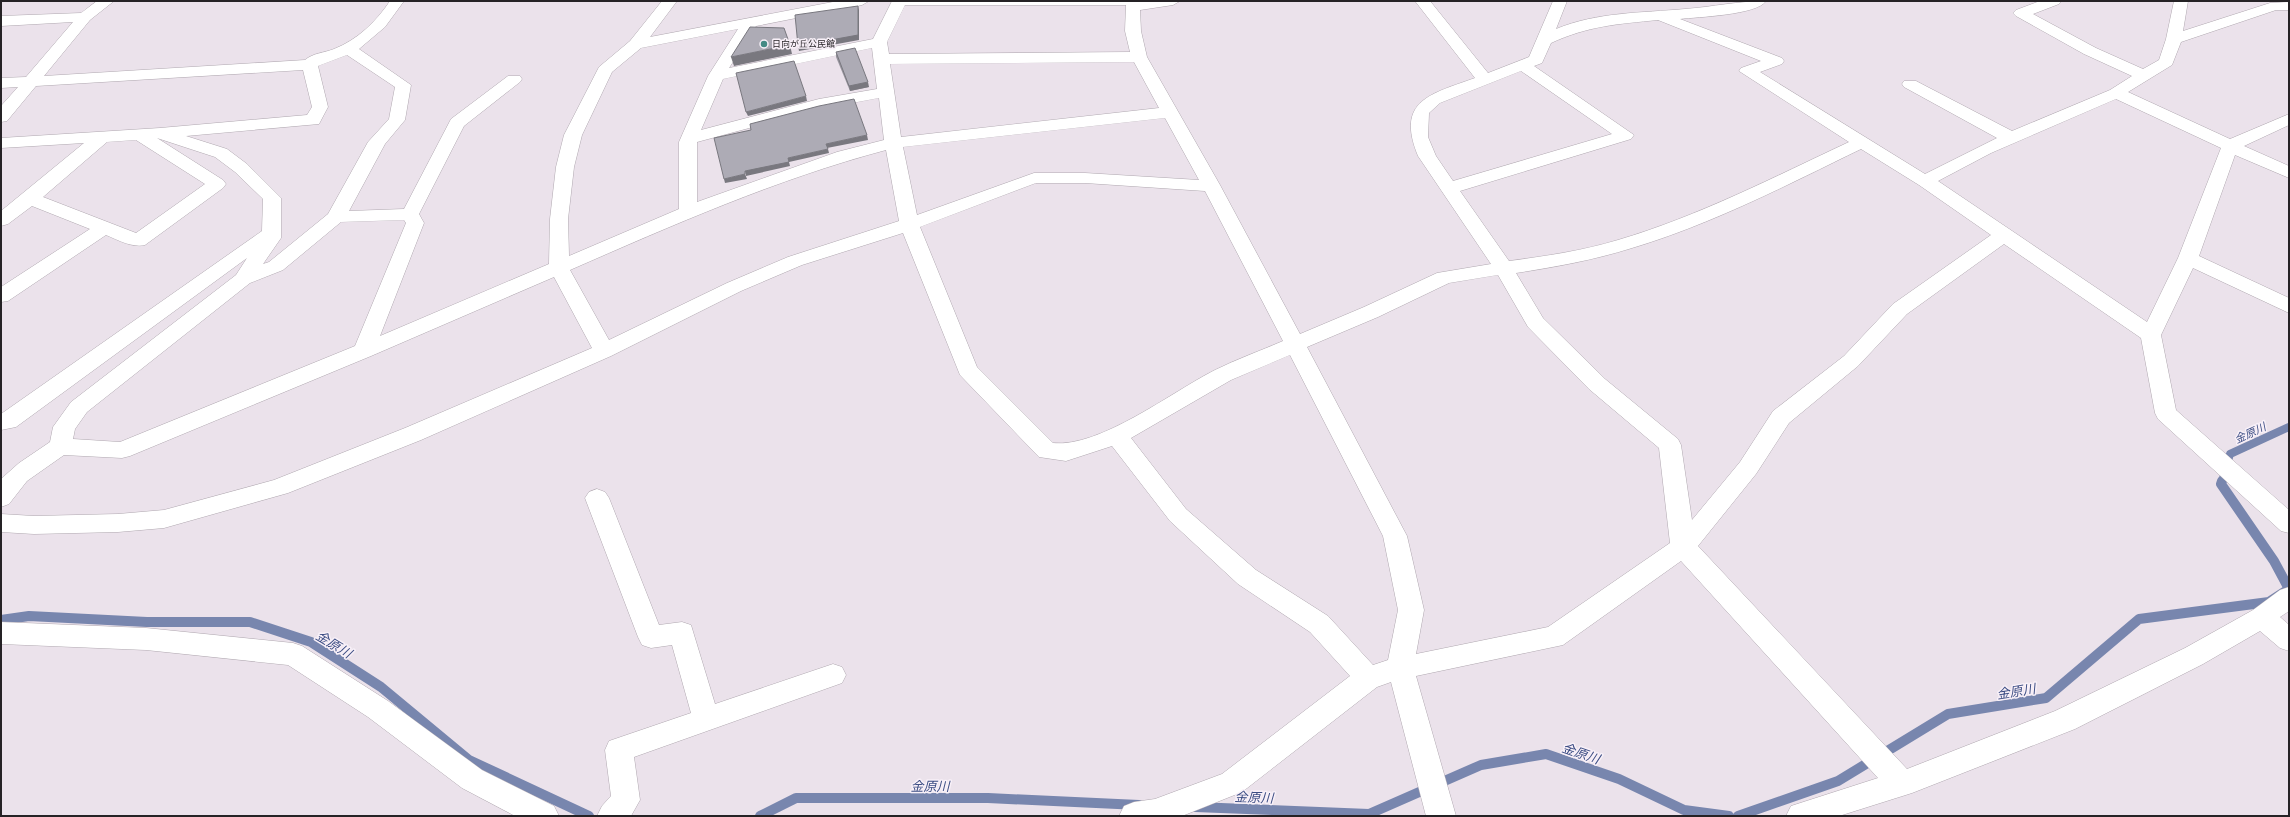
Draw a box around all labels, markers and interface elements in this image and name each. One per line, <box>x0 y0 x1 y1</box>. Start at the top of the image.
place label: 日向が丘公民館 <box>772 38 835 49</box>
marker: 日向が丘公民館 <box>759 39 769 49</box>
water label: 金原川 <box>2232 419 2269 446</box>
water label: 金原川 <box>313 627 357 662</box>
water label: 金原川 <box>1995 680 2038 702</box>
water label: 金原川 <box>1560 739 1604 768</box>
water label: 金原川 <box>910 778 951 794</box>
water label: 金原川 <box>1234 788 1276 806</box>

